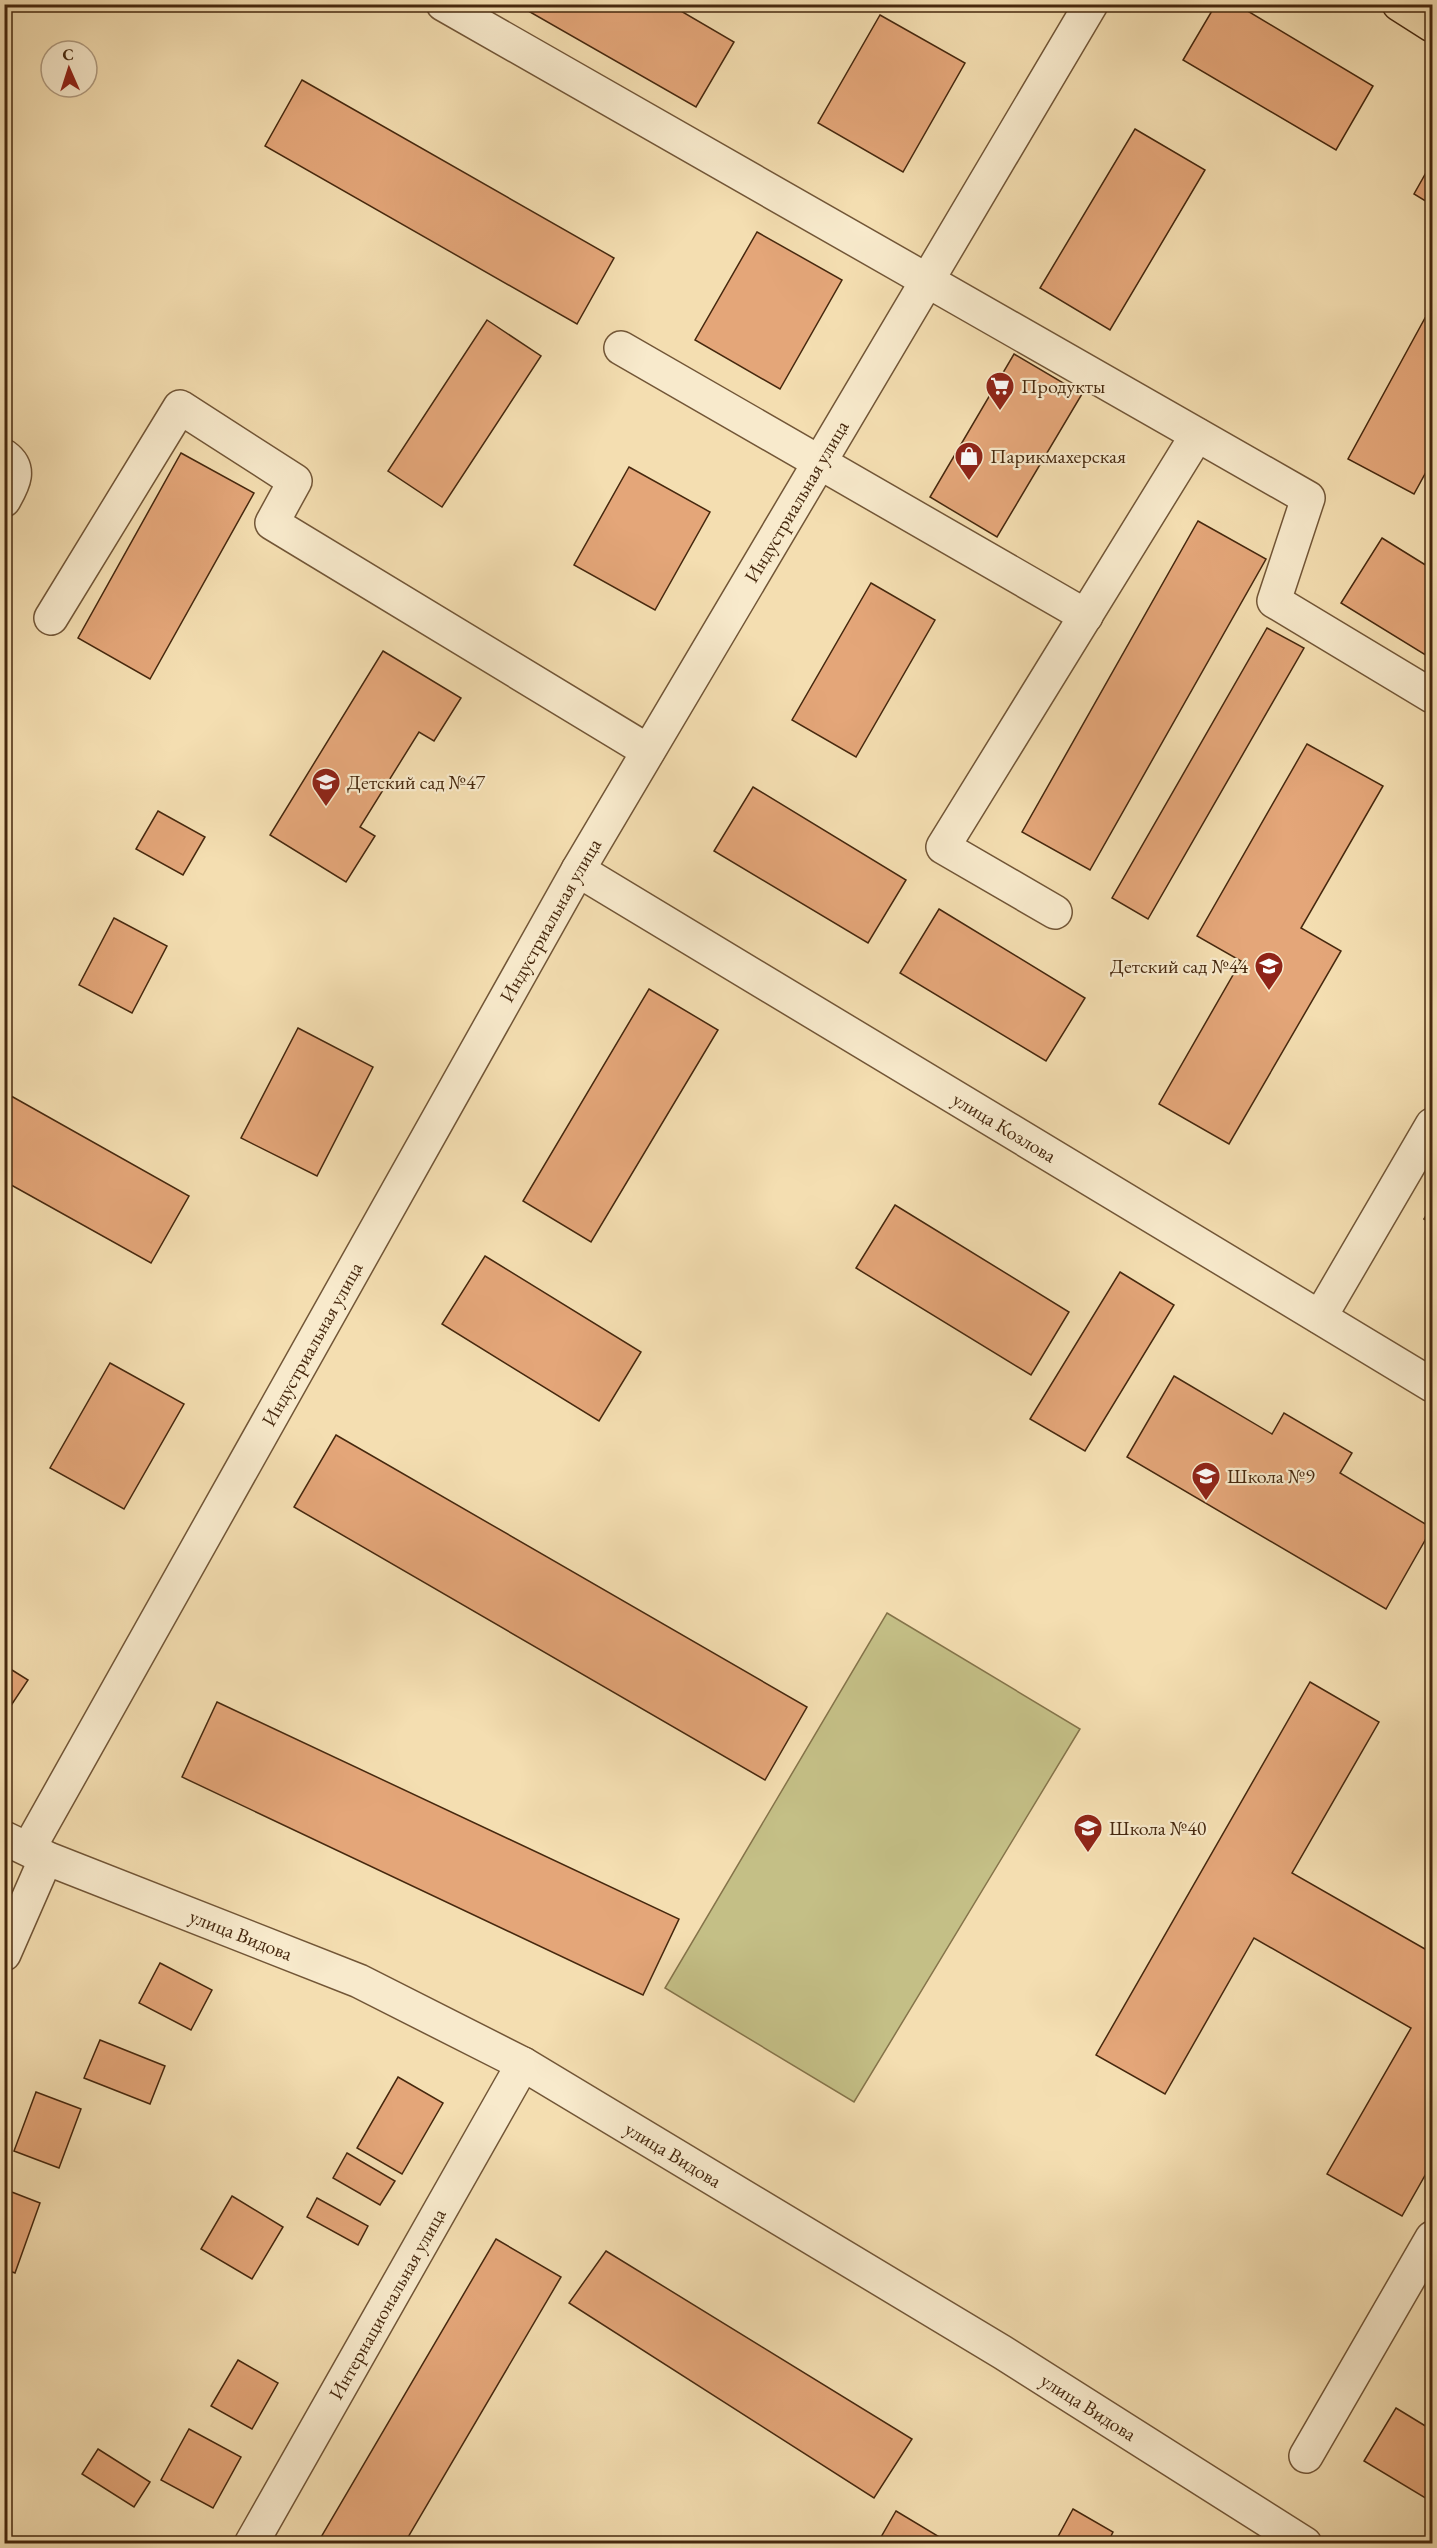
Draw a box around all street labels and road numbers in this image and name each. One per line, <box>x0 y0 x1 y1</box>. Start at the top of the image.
street label: Индустриальная улица <box>738 415 855 587</box>
street label: Индустриальная улица <box>493 833 607 1007</box>
street label: улица Козлова <box>948 1086 1061 1168</box>
street label: Индустриальная улица <box>255 1257 368 1431</box>
street label: улица Видова <box>186 1903 296 1967</box>
street label: улица Видова <box>620 2115 727 2193</box>
street label: Интернациональная улица <box>323 2204 452 2404</box>
street label: улица Видова <box>1036 2367 1141 2447</box>

